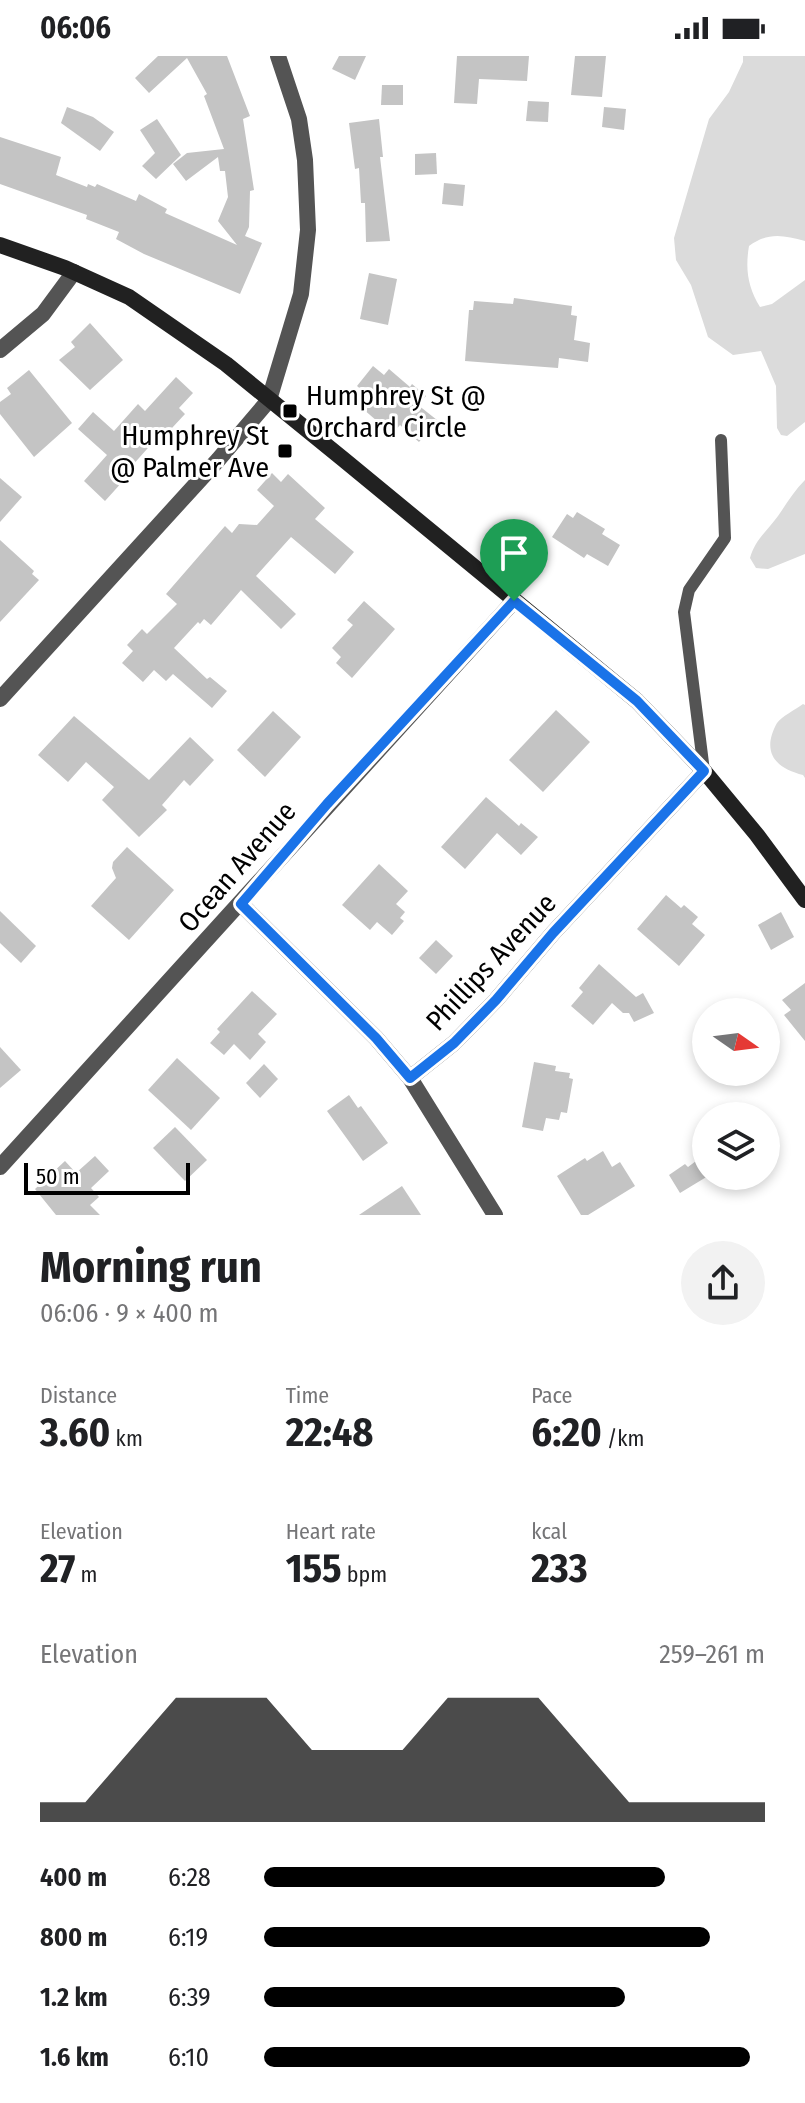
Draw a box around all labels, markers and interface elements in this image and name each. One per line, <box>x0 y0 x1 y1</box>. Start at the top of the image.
text: 06:06 <box>40 10 111 46</box>
place label: Humphrey St @ Orchard Circle <box>306 379 486 444</box>
marker: Humphrey St @ Orchard Circle <box>281 402 299 420</box>
place label: Humphrey St @ Palmer Ave <box>110 419 270 484</box>
marker: Humphrey St @ Palmer Ave <box>276 442 294 460</box>
pin <box>480 519 548 601</box>
icon: arrive <box>492 531 536 575</box>
street label: Ocean Avenue <box>171 795 303 939</box>
street label: Phillips Avenue <box>419 887 563 1037</box>
north arrow <box>692 998 780 1086</box>
map controls <box>692 998 780 1190</box>
button: layers <box>692 1102 780 1190</box>
scale bar <box>24 1159 190 1195</box>
text: 50 m <box>36 1163 80 1190</box>
text: Morning run <box>40 1241 262 1294</box>
button: share <box>681 1241 765 1325</box>
text: 06:06 · 9 × 400 m <box>40 1298 219 1329</box>
text: Distance <box>40 1382 117 1409</box>
text: Time <box>286 1382 329 1409</box>
text: Pace <box>531 1382 572 1409</box>
text: 3.60 <box>40 1409 110 1457</box>
text: 22:48 <box>286 1409 373 1457</box>
text: 6:20 <box>531 1409 602 1457</box>
text: km <box>110 1425 143 1452</box>
text: /km <box>602 1425 644 1452</box>
text: Elevation <box>40 1518 123 1545</box>
text: Heart rate <box>286 1518 376 1545</box>
text: kcal <box>531 1518 567 1545</box>
text: 27 <box>40 1545 75 1593</box>
text: 155 <box>286 1545 342 1593</box>
text: 233 <box>531 1545 588 1593</box>
text: m <box>75 1561 97 1588</box>
text: bpm <box>342 1561 387 1588</box>
text: Elevation <box>40 1639 138 1670</box>
text: 259–261 m <box>659 1639 765 1670</box>
text: 400 m <box>40 1862 107 1893</box>
text: 6:28 <box>168 1862 211 1893</box>
text: 800 m <box>40 1922 107 1953</box>
text: 6:19 <box>168 1922 208 1953</box>
text: 1.2 km <box>40 1982 107 2013</box>
text: 6:39 <box>168 1982 211 2013</box>
text: 1.6 km <box>40 2042 109 2073</box>
text: 6:10 <box>168 2042 209 2073</box>

